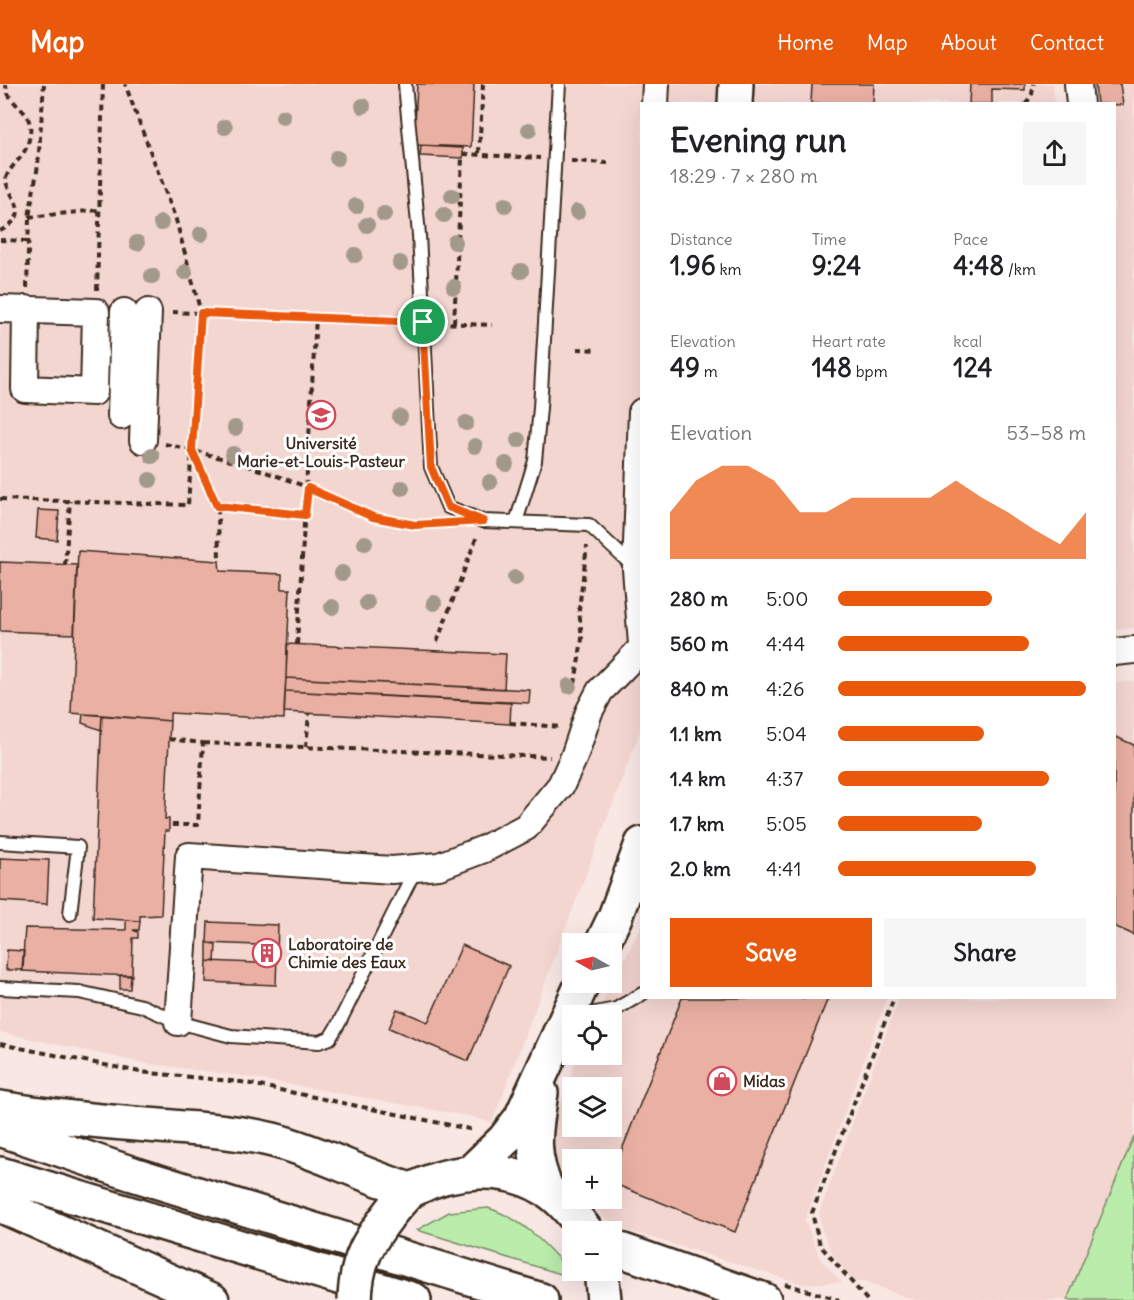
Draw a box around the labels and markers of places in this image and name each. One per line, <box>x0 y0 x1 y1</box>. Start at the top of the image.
pin <box>397 296 448 347</box>
school or university icon: Université Marie-et-Louis-Pasteur <box>305 399 337 431</box>
place label: Université Marie-et-Louis-Pasteur <box>237 433 405 471</box>
place label: Laboratoire de Chimie des Eaux <box>288 934 406 972</box>
building icon: Laboratoire de Chimie des Eaux <box>251 937 283 969</box>
shop icon: Midas <box>706 1065 738 1097</box>
place label: Midas <box>743 1071 785 1091</box>

